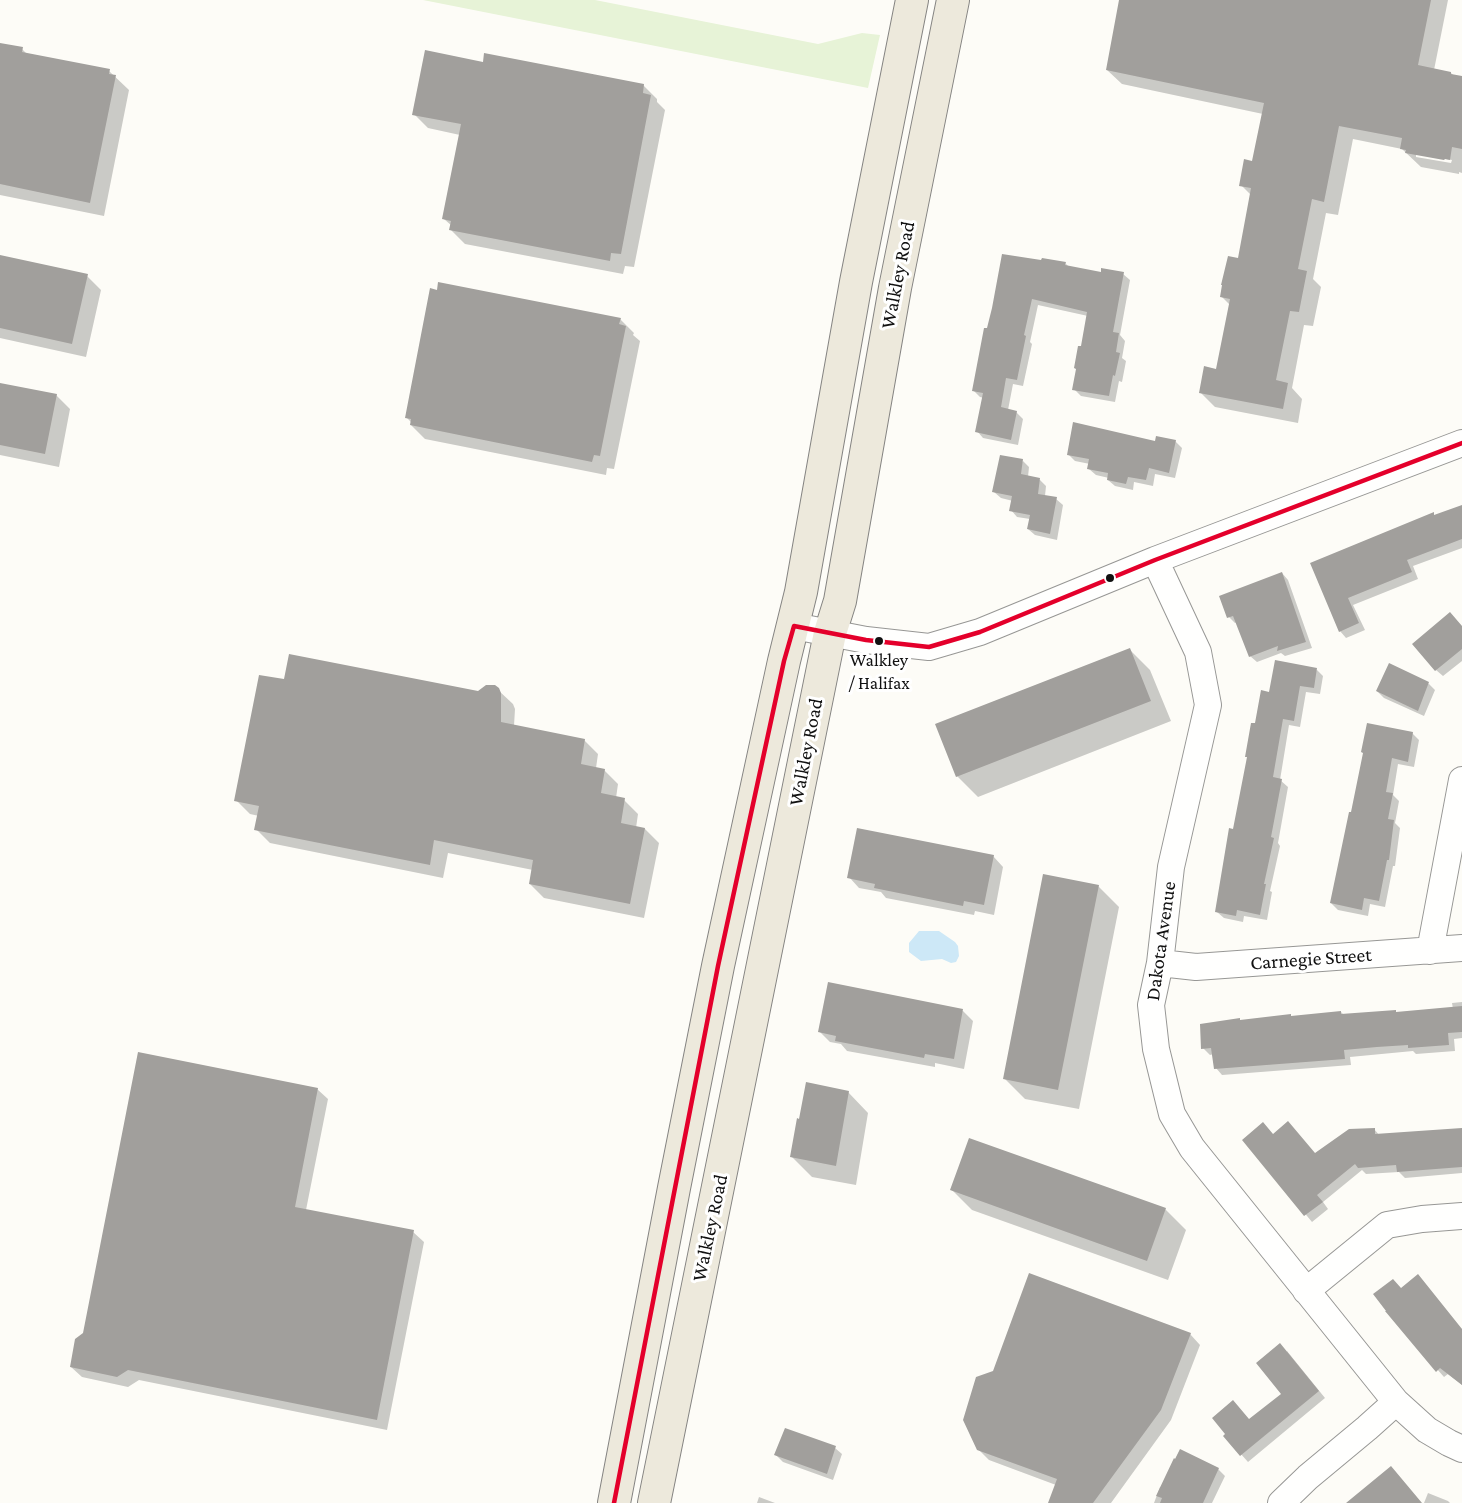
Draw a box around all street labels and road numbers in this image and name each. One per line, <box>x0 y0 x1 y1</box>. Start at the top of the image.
street label: Walkley Road <box>876 219 920 331</box>
street label: Walkley Road <box>784 696 828 808</box>
street label: Dakota Avenue <box>1141 880 1181 1002</box>
street label: Carnegie Street <box>1249 943 1373 975</box>
street label: Walkley Road <box>687 1172 733 1284</box>

